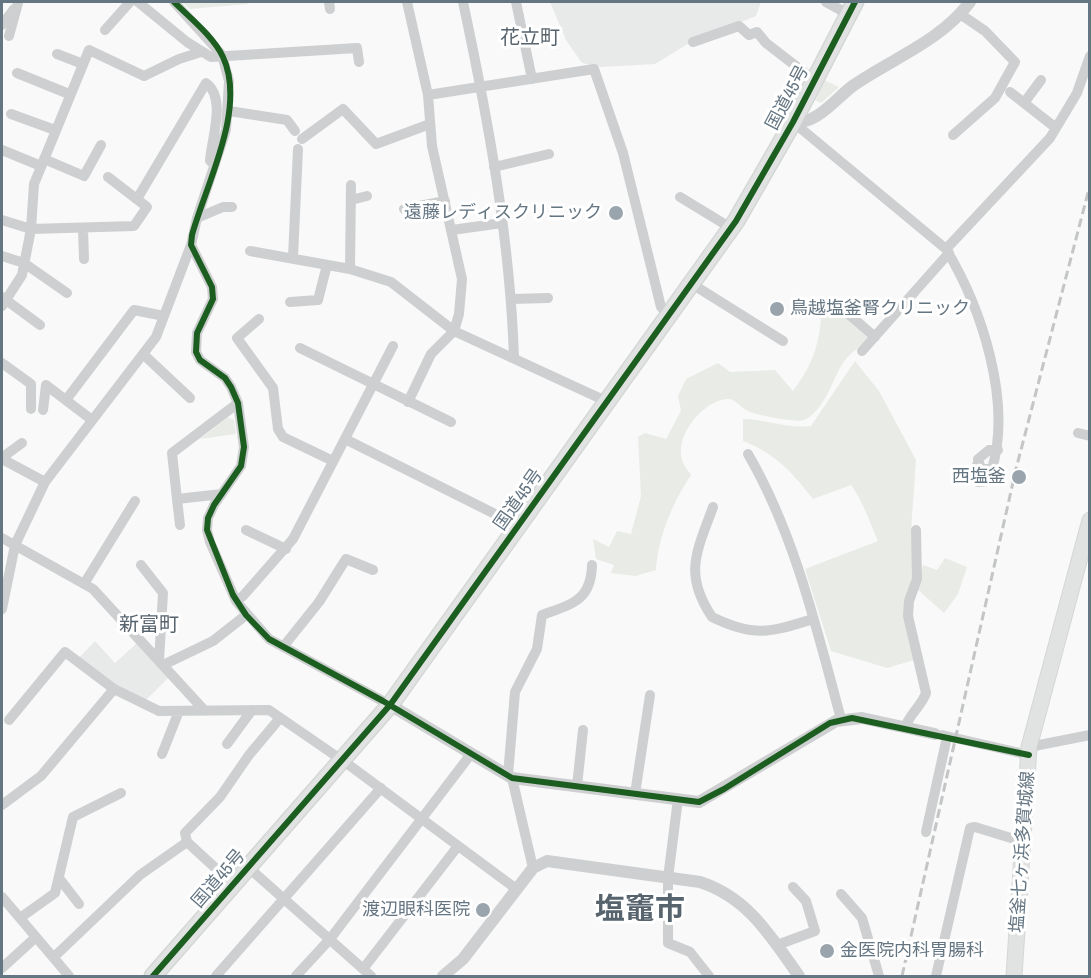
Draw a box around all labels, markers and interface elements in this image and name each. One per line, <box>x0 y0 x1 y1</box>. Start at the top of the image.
district label: 花立町 <box>500 27 560 51</box>
street label: 国道45号 <box>762 62 814 134</box>
place label: 遠藤レディスクリニック <box>404 202 602 224</box>
marker: 遠藤レディスクリニック <box>607 204 625 222</box>
place label: 鳥越塩釜腎クリニック <box>790 298 970 320</box>
marker: 鳥越塩釜腎クリニック <box>768 300 786 318</box>
street label: 国道45号 <box>490 465 548 535</box>
place label: 西塩釜 <box>952 466 1006 488</box>
marker: 西塩釜 <box>1010 468 1028 486</box>
district label: 新富町 <box>119 614 179 638</box>
street label: 塩釜七ヶ浜多賀城線 <box>1007 770 1039 934</box>
street label: 国道45号 <box>188 845 250 913</box>
district label: 塩竈市 <box>595 893 685 929</box>
place label: 渡辺眼科医院 <box>362 899 470 921</box>
marker: 渡辺眼科医院 <box>474 901 492 919</box>
place label: 金医院内科胃腸科 <box>840 940 984 962</box>
marker: 金医院内科胃腸科 <box>818 942 836 960</box>

